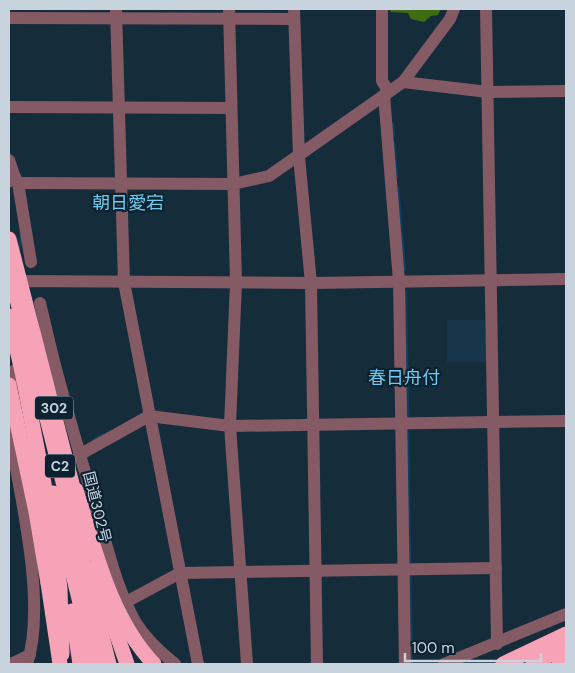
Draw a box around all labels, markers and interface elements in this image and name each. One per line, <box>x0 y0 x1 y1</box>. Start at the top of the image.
district label: 朝日愛宕 <box>92 191 164 215</box>
district label: 春日舟付 <box>368 366 440 390</box>
road number: 302 <box>35 396 73 419</box>
road number: C2 <box>45 454 75 478</box>
street label: 国道302号 <box>79 469 115 545</box>
scale bar <box>405 630 541 662</box>
text: 100 m <box>412 638 455 658</box>

